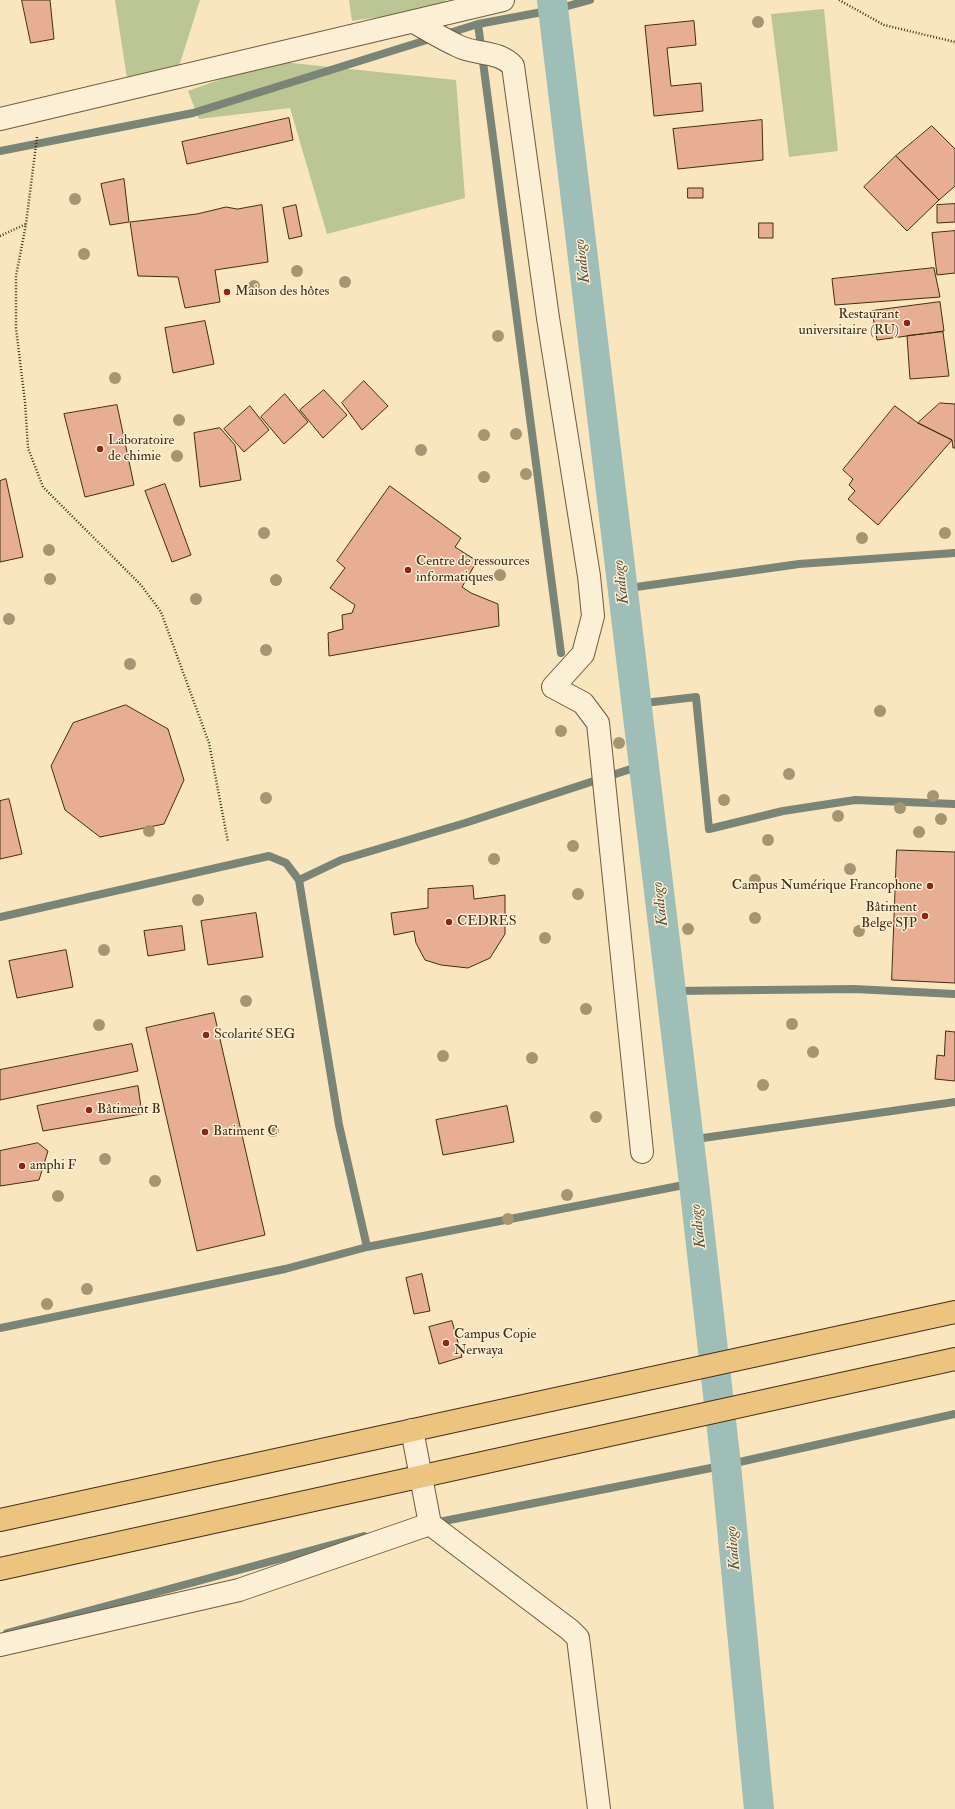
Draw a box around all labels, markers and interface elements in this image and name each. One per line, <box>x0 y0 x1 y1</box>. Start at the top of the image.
water label: Kadiogo <box>571 238 595 284</box>
place label: Maison des hôtes <box>235 284 329 300</box>
marker: Maison des hôtes <box>222 287 232 297</box>
place label: Restaurant universitaire (RU) <box>798 307 899 340</box>
marker: Restaurant universitaire (RU) <box>902 318 912 328</box>
place label: Laboratoire de chimie <box>108 433 174 466</box>
marker: Laboratoire de chimie <box>95 444 105 454</box>
place label: Centre de ressources informatiques <box>416 554 530 586</box>
water label: Kadiogo <box>610 559 634 605</box>
marker: Centre de ressources informatiques <box>403 565 413 575</box>
place label: Campus Numérique Francophone <box>732 878 922 894</box>
water label: Kadiogo <box>649 881 673 927</box>
marker: Campus Numérique Francophone <box>925 881 935 891</box>
place label: Bâtiment Belge SJP <box>861 900 917 932</box>
marker: Bâtiment Belge SJP <box>920 911 930 921</box>
place label: CEDRES <box>457 914 516 930</box>
marker: CEDRES <box>444 917 454 927</box>
place label: Scolarité SEG <box>214 1027 295 1043</box>
marker: Scolarité SEG <box>201 1030 211 1040</box>
place label: Bâtiment B <box>97 1102 161 1118</box>
marker: Bâtiment B <box>84 1105 94 1115</box>
place label: Batiment C <box>213 1124 278 1140</box>
marker: Batiment C <box>200 1127 210 1137</box>
place label: amphi F <box>30 1158 76 1174</box>
marker: amphi F <box>17 1161 27 1171</box>
water label: Kadiogo <box>687 1203 711 1249</box>
place label: Campus Copie Nerwaya <box>454 1327 536 1360</box>
marker: Campus Copie Nerwaya <box>441 1338 451 1348</box>
water label: Kadiogo <box>723 1525 745 1571</box>

